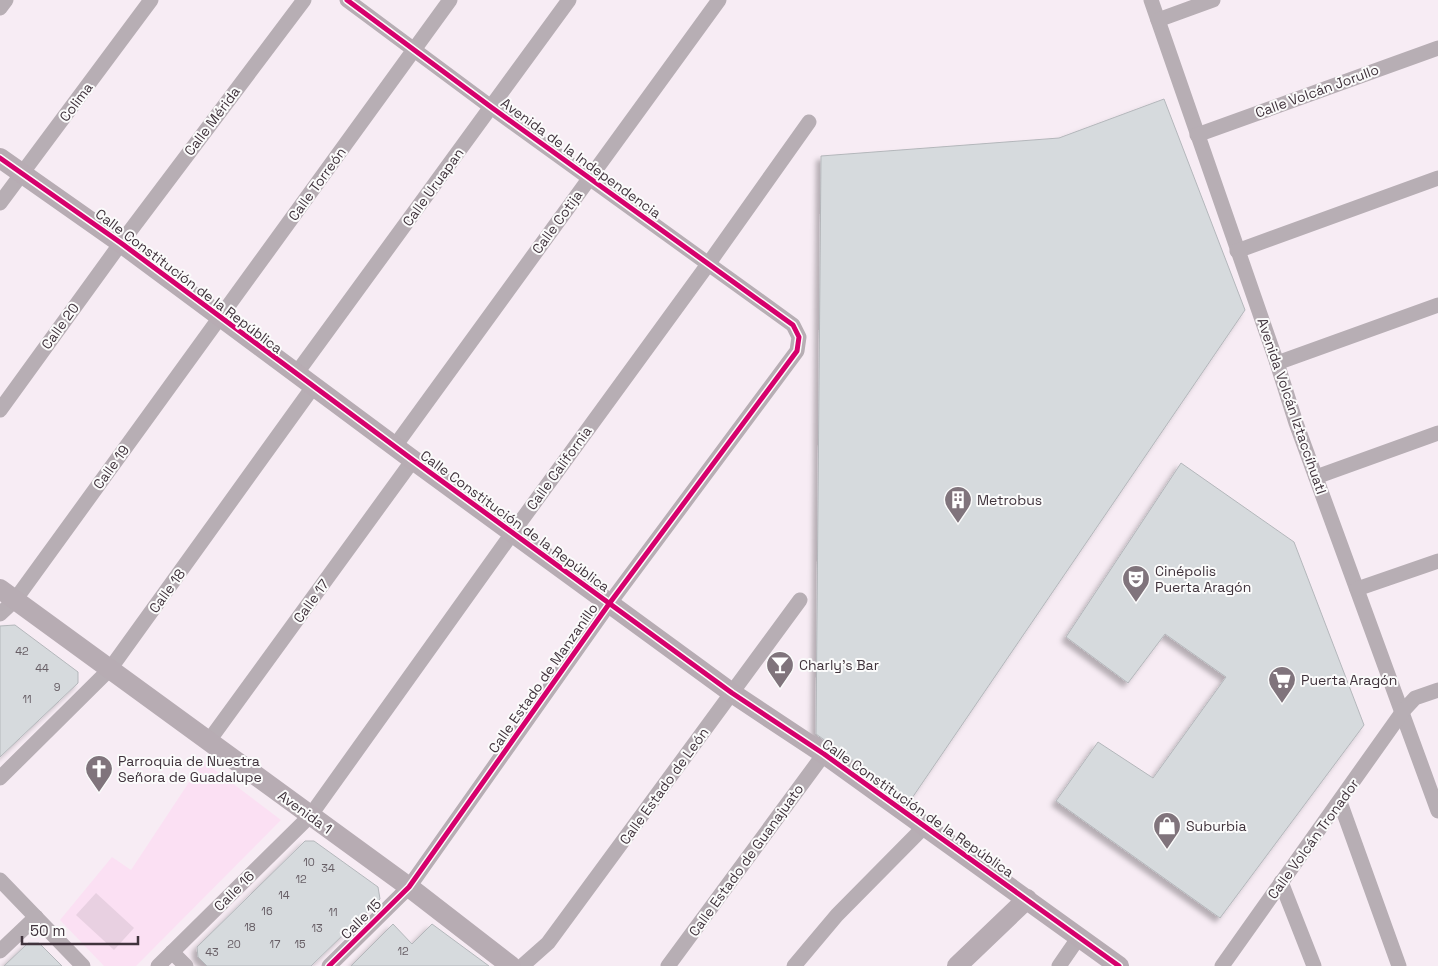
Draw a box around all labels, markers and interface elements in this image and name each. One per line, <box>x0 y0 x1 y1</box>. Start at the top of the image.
street label: Calle Volcán Jorullo <box>1253 60 1381 122</box>
street label: Colima <box>55 79 97 125</box>
street label: Calle Mérida <box>180 83 244 159</box>
street label: Avenida de la Independencia <box>497 94 665 222</box>
street label: Calle Torreón <box>284 144 350 224</box>
street label: Calle Uruapan <box>398 144 468 230</box>
street label: Calle Cotija <box>528 187 586 257</box>
street label: Calle Constitución de la República <box>92 205 286 357</box>
street label: Calle 20 <box>37 299 83 353</box>
street label: Avenida Volcán Iztaccíhuatl <box>1253 316 1331 496</box>
street label: Calle California <box>522 422 596 514</box>
street label: Calle 19 <box>89 441 133 493</box>
street label: Calle Constitución de la República <box>417 446 613 596</box>
building icon: Metrobus <box>943 485 973 524</box>
place label: Metrobus <box>977 491 1042 509</box>
place label: Cinépolis Puerta Aragón <box>1155 562 1251 596</box>
theatre icon: Cinépolis Puerta Aragón <box>1121 564 1151 603</box>
street label: Calle 18 <box>145 565 189 617</box>
street label: Calle 17 <box>289 576 333 626</box>
street label: Calle Estado de Manzanillo <box>484 600 602 756</box>
house number: 42 <box>15 644 29 658</box>
bar icon: Charly's Bar <box>765 650 795 689</box>
place label: Charly's Bar <box>799 656 879 674</box>
house number: 44 <box>35 661 49 675</box>
supermarket icon: Puerta Aragón <box>1267 665 1297 704</box>
place label: Puerta Aragón <box>1301 671 1397 689</box>
house number: 9 <box>54 680 61 694</box>
house number: 11 <box>22 692 32 706</box>
street label: Calle Estado de León <box>615 724 713 848</box>
street label: Calle Constitución de la República <box>819 735 1017 881</box>
place label: Parroquia de Nuestra Señora de Guadalupe <box>118 752 262 786</box>
church icon: Parroquia de Nuestra Señora de Guadalupe <box>84 754 114 793</box>
street label: Calle Volcán Tronador <box>1263 775 1363 903</box>
street label: Calle Estado de Guanajuato <box>685 780 807 940</box>
street label: Avenida 1 <box>274 786 336 838</box>
shop icon: Suburbia <box>1152 811 1182 850</box>
place label: Suburbia <box>1186 817 1247 835</box>
house number: 10 <box>303 855 315 869</box>
house number: 34 <box>321 861 335 875</box>
street label: Calle 16 <box>210 867 258 915</box>
house number: 12 <box>295 872 307 886</box>
house number: 14 <box>278 888 290 902</box>
street label: Calle 15 <box>337 895 385 943</box>
house number: 16 <box>261 904 273 918</box>
house number: 11 <box>328 905 338 919</box>
scale bar <box>22 914 139 946</box>
house number: 18 <box>244 920 256 934</box>
text: 50 m <box>30 921 65 940</box>
house number: 13 <box>311 921 323 935</box>
house number: 20 <box>227 937 241 951</box>
house number: 17 <box>270 937 280 951</box>
house number: 15 <box>294 937 306 951</box>
house number: 12 <box>397 944 409 958</box>
house number: 43 <box>205 945 219 959</box>

